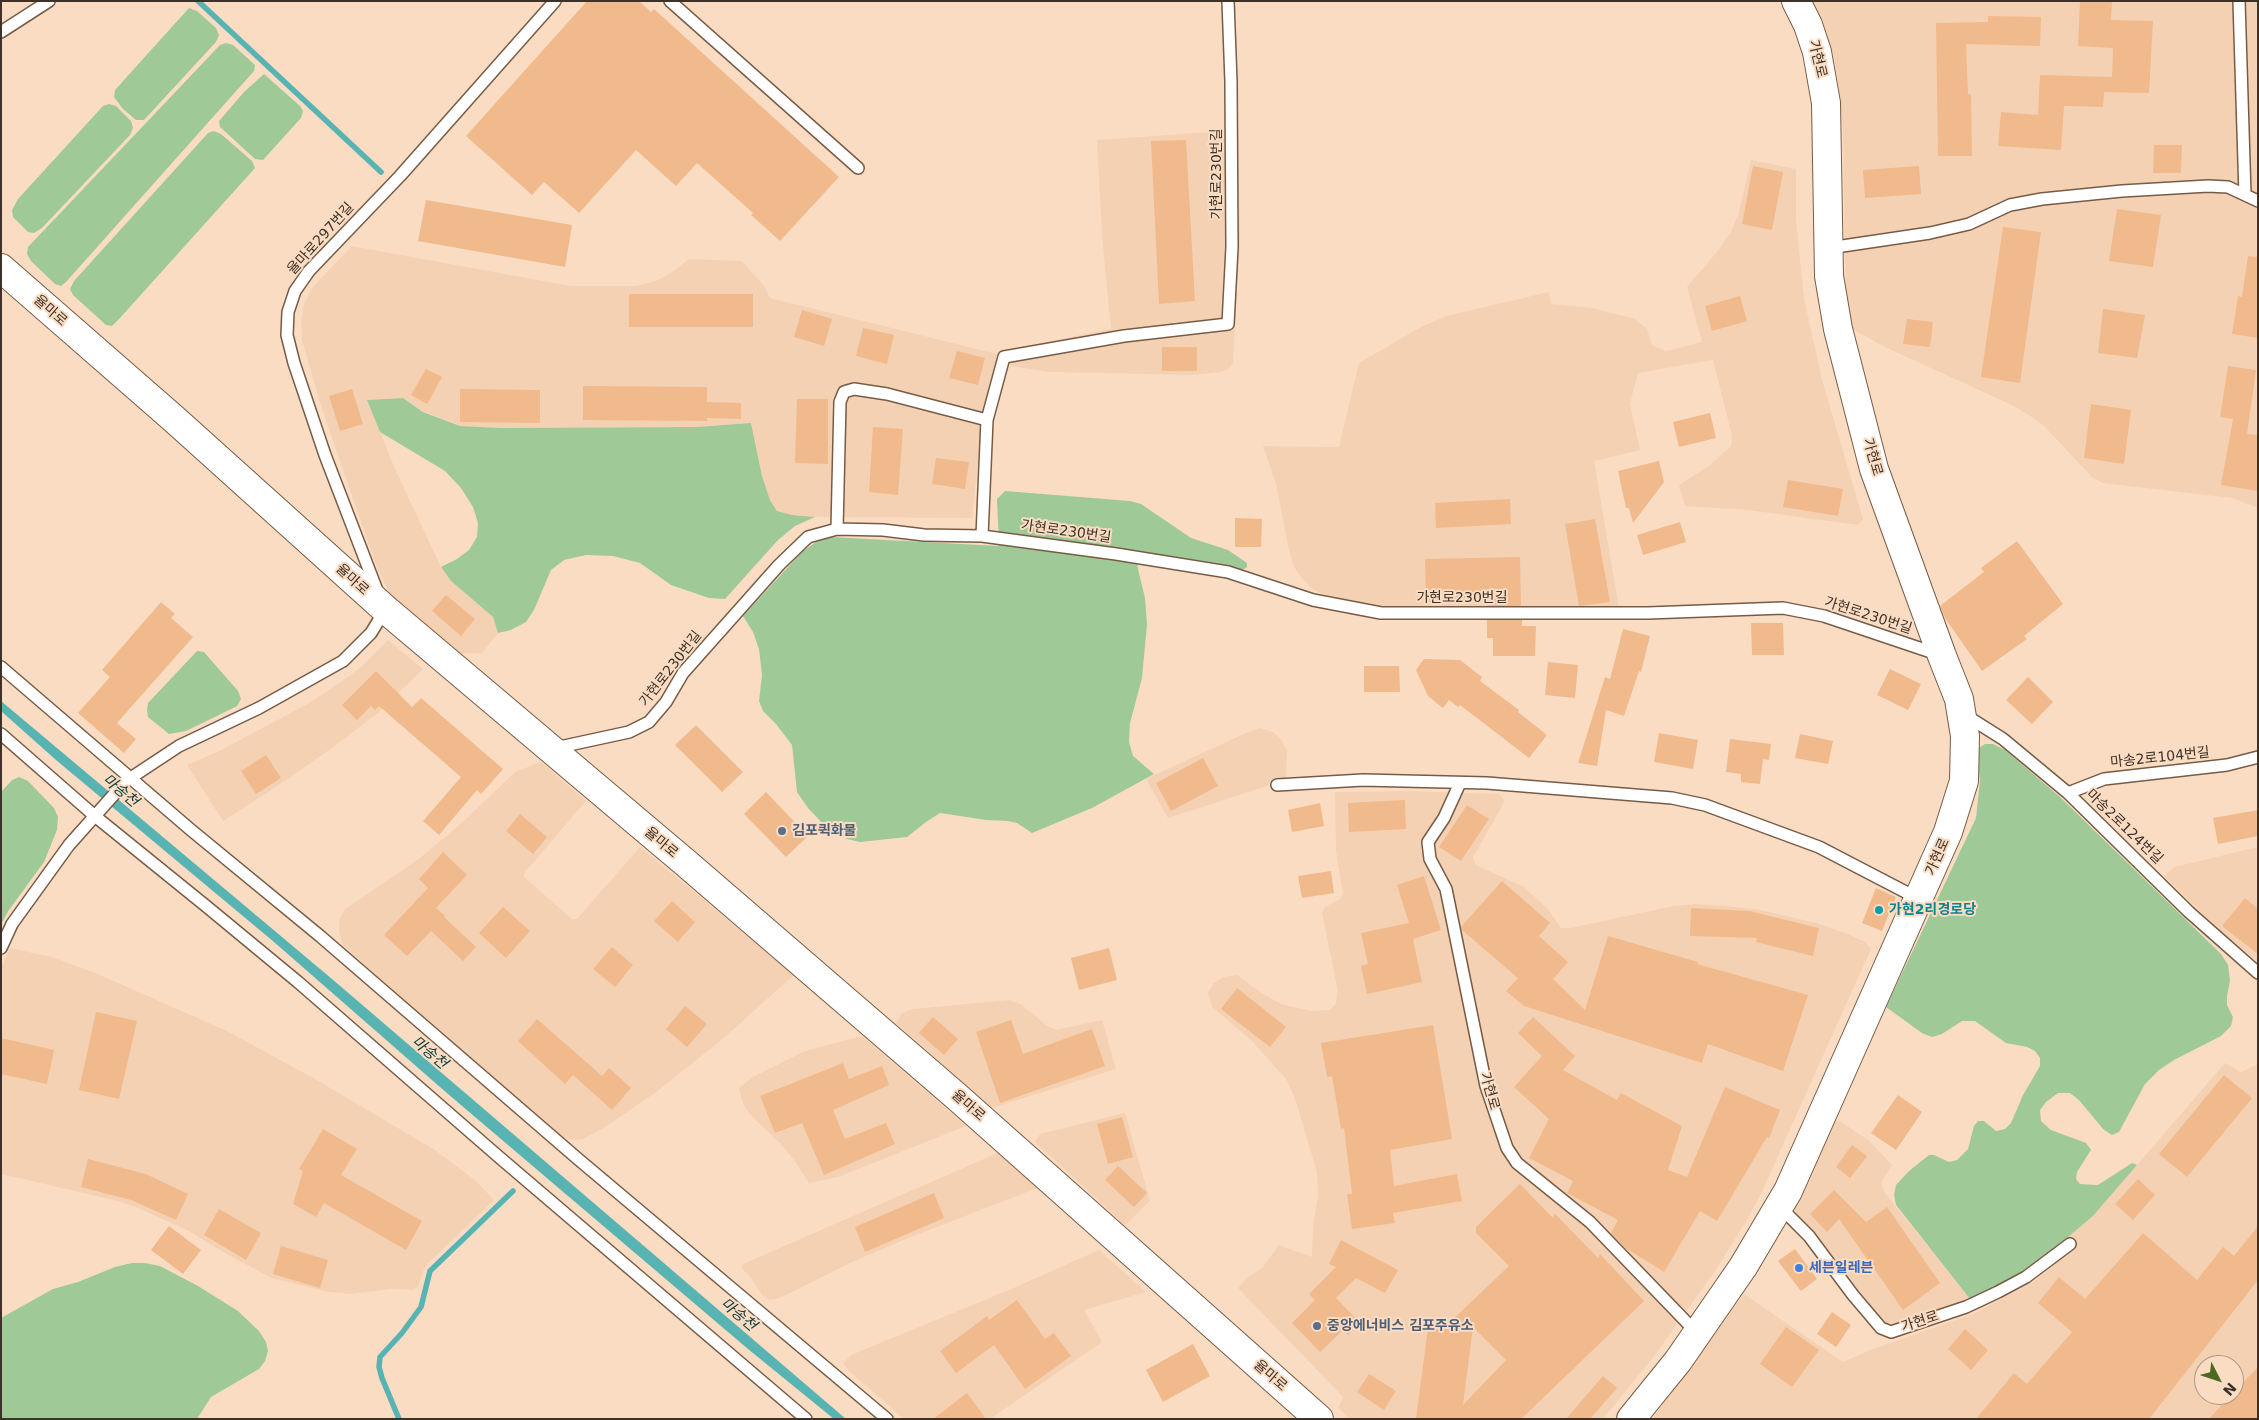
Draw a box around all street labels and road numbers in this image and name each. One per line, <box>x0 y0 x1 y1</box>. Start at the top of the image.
street label: 가현로 <box>1804 38 1830 80</box>
street label: 가현로230번길 <box>1209 128 1225 220</box>
street label: 율마로297번길 <box>284 200 358 278</box>
street label: 율마로 <box>30 292 70 330</box>
street label: 가현로 <box>1859 436 1885 478</box>
street label: 가현로230번길 <box>1020 517 1112 547</box>
street label: 율마로 <box>332 561 372 599</box>
street label: 가현로230번길 <box>1416 590 1508 606</box>
street label: 가현로230번길 <box>1822 594 1914 638</box>
street label: 가현로230번길 <box>636 628 706 710</box>
street label: 마송2로104번길 <box>2109 744 2211 772</box>
street label: 마송2로124번길 <box>2082 786 2166 868</box>
street label: 율마로 <box>641 824 681 862</box>
street label: 가현로 <box>1922 836 1954 878</box>
street label: 가현로 <box>1476 1070 1502 1112</box>
street label: 율마로 <box>948 1087 988 1125</box>
street label: 가현로 <box>1899 1308 1941 1336</box>
street label: 율마로 <box>1250 1357 1290 1395</box>

